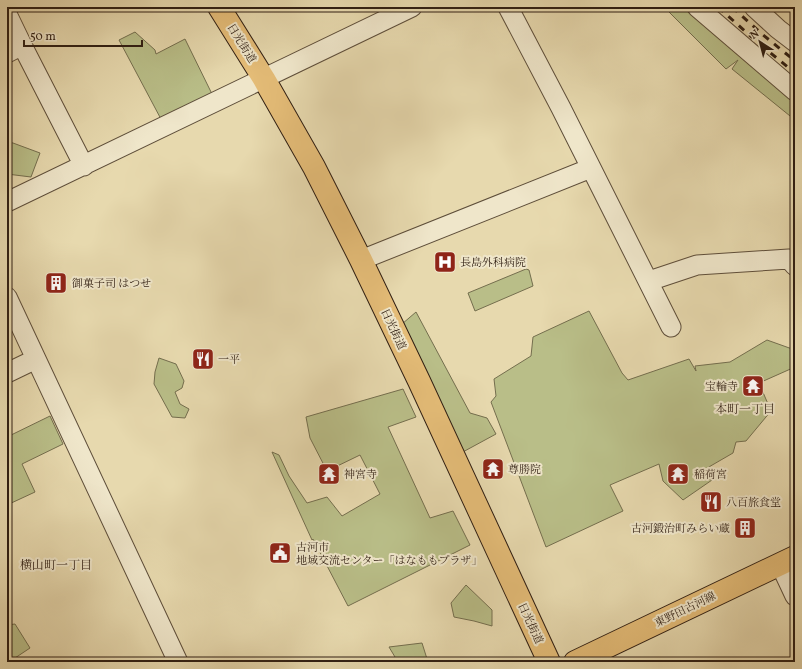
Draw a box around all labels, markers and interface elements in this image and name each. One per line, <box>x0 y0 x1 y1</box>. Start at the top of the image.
street label: 日光街道 <box>223 21 259 66</box>
scale bar <box>24 22 142 48</box>
north arrow <box>740 22 780 62</box>
text: N <box>747 27 763 44</box>
text: 50 m <box>30 29 56 45</box>
hospital icon: 長島外科病院 <box>432 249 458 275</box>
place label: 長島外科病院 <box>460 256 526 271</box>
building icon: 御菓子司 はつせ <box>43 270 69 296</box>
place label: 御菓子司 はつせ <box>72 277 151 292</box>
street label: 日光街道 <box>377 307 409 353</box>
restaurant icon: 一平 <box>190 346 216 372</box>
place label: 一平 <box>218 353 240 368</box>
temple icon: 宝輪寺 <box>740 373 766 399</box>
place label: 宝輪寺 <box>705 380 738 395</box>
district label: 本町一丁目 <box>715 402 775 418</box>
temple icon: 尊勝院 <box>480 456 506 482</box>
temple icon: 神宮寺 <box>316 461 342 487</box>
temple icon: 稲荷宮 <box>665 461 691 487</box>
place label: 尊勝院 <box>508 463 541 478</box>
place label: 神宮寺 <box>344 468 377 483</box>
place label: 稲荷宮 <box>694 468 727 483</box>
restaurant icon: 八百旅食堂 <box>698 489 724 515</box>
place label: 八百旅食堂 <box>726 496 781 511</box>
building icon: 古河鍛治町みらい蔵 <box>732 515 758 541</box>
place label: 古河鍛治町みらい蔵 <box>631 522 730 537</box>
public building icon: 古河市 地域交流センター「はなももプラザ」 <box>267 540 293 566</box>
place label: 古河市 地域交流センター「はなももプラザ」 <box>296 541 483 569</box>
district label: 横山町一丁目 <box>20 558 92 574</box>
street label: 東野田古河線 <box>653 589 719 632</box>
street label: 日光街道 <box>514 601 546 647</box>

